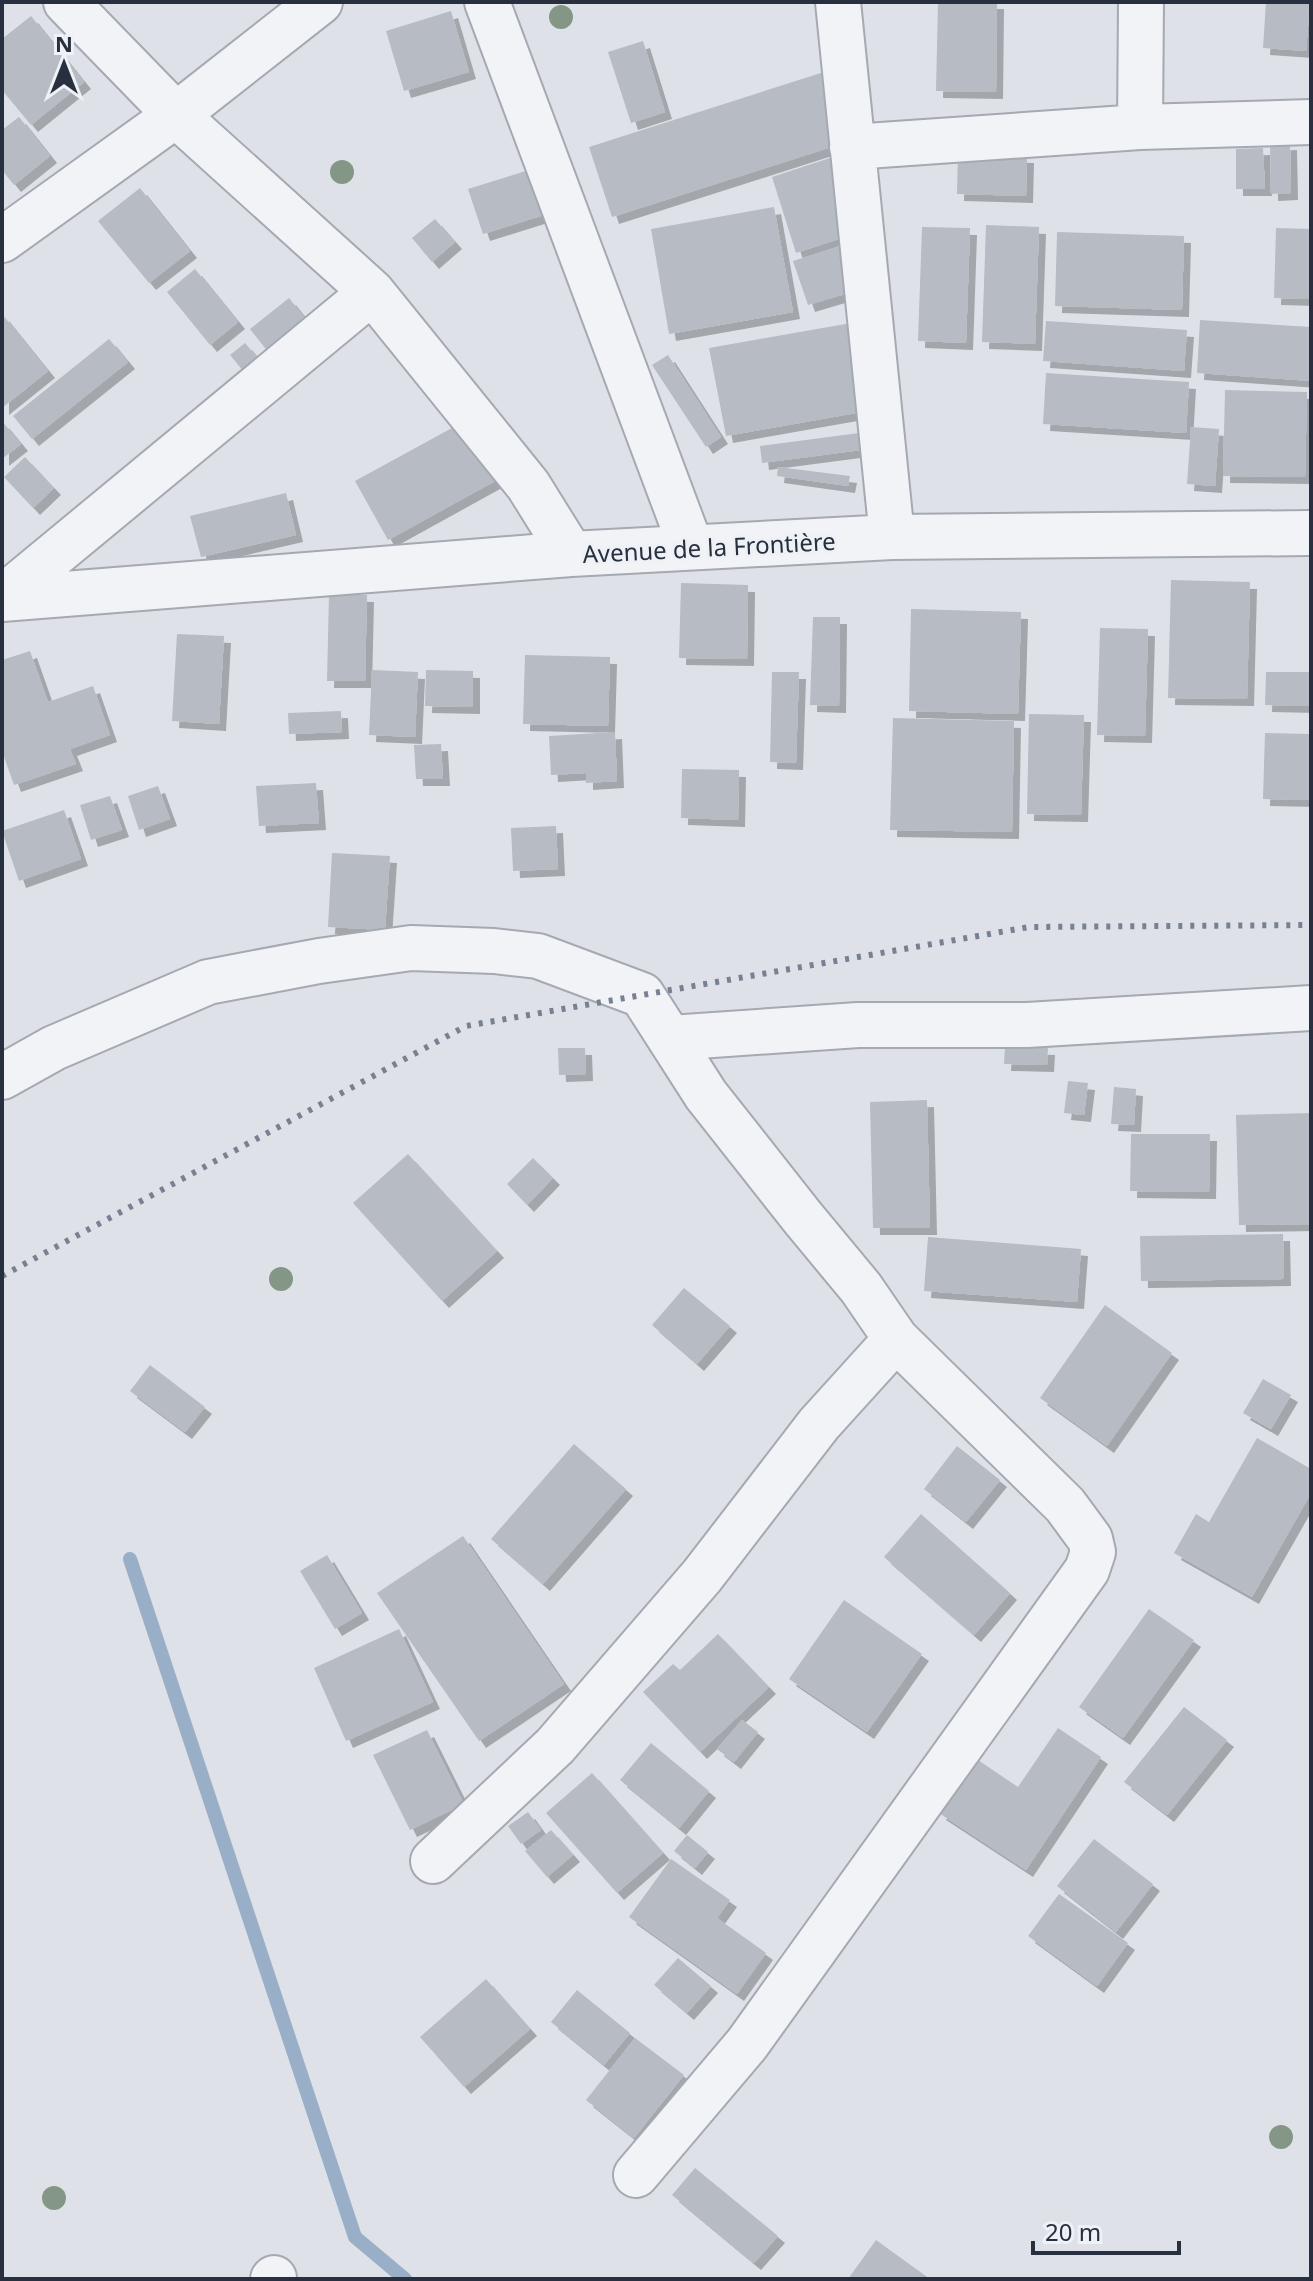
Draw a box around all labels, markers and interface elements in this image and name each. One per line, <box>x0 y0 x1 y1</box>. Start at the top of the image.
north arrow <box>24 24 104 104</box>
text: N <box>55 28 73 58</box>
street label: Avenue de la Frontière <box>582 524 836 570</box>
scale bar <box>1033 2205 1179 2255</box>
text: 20 m <box>1045 2215 1101 2248</box>

